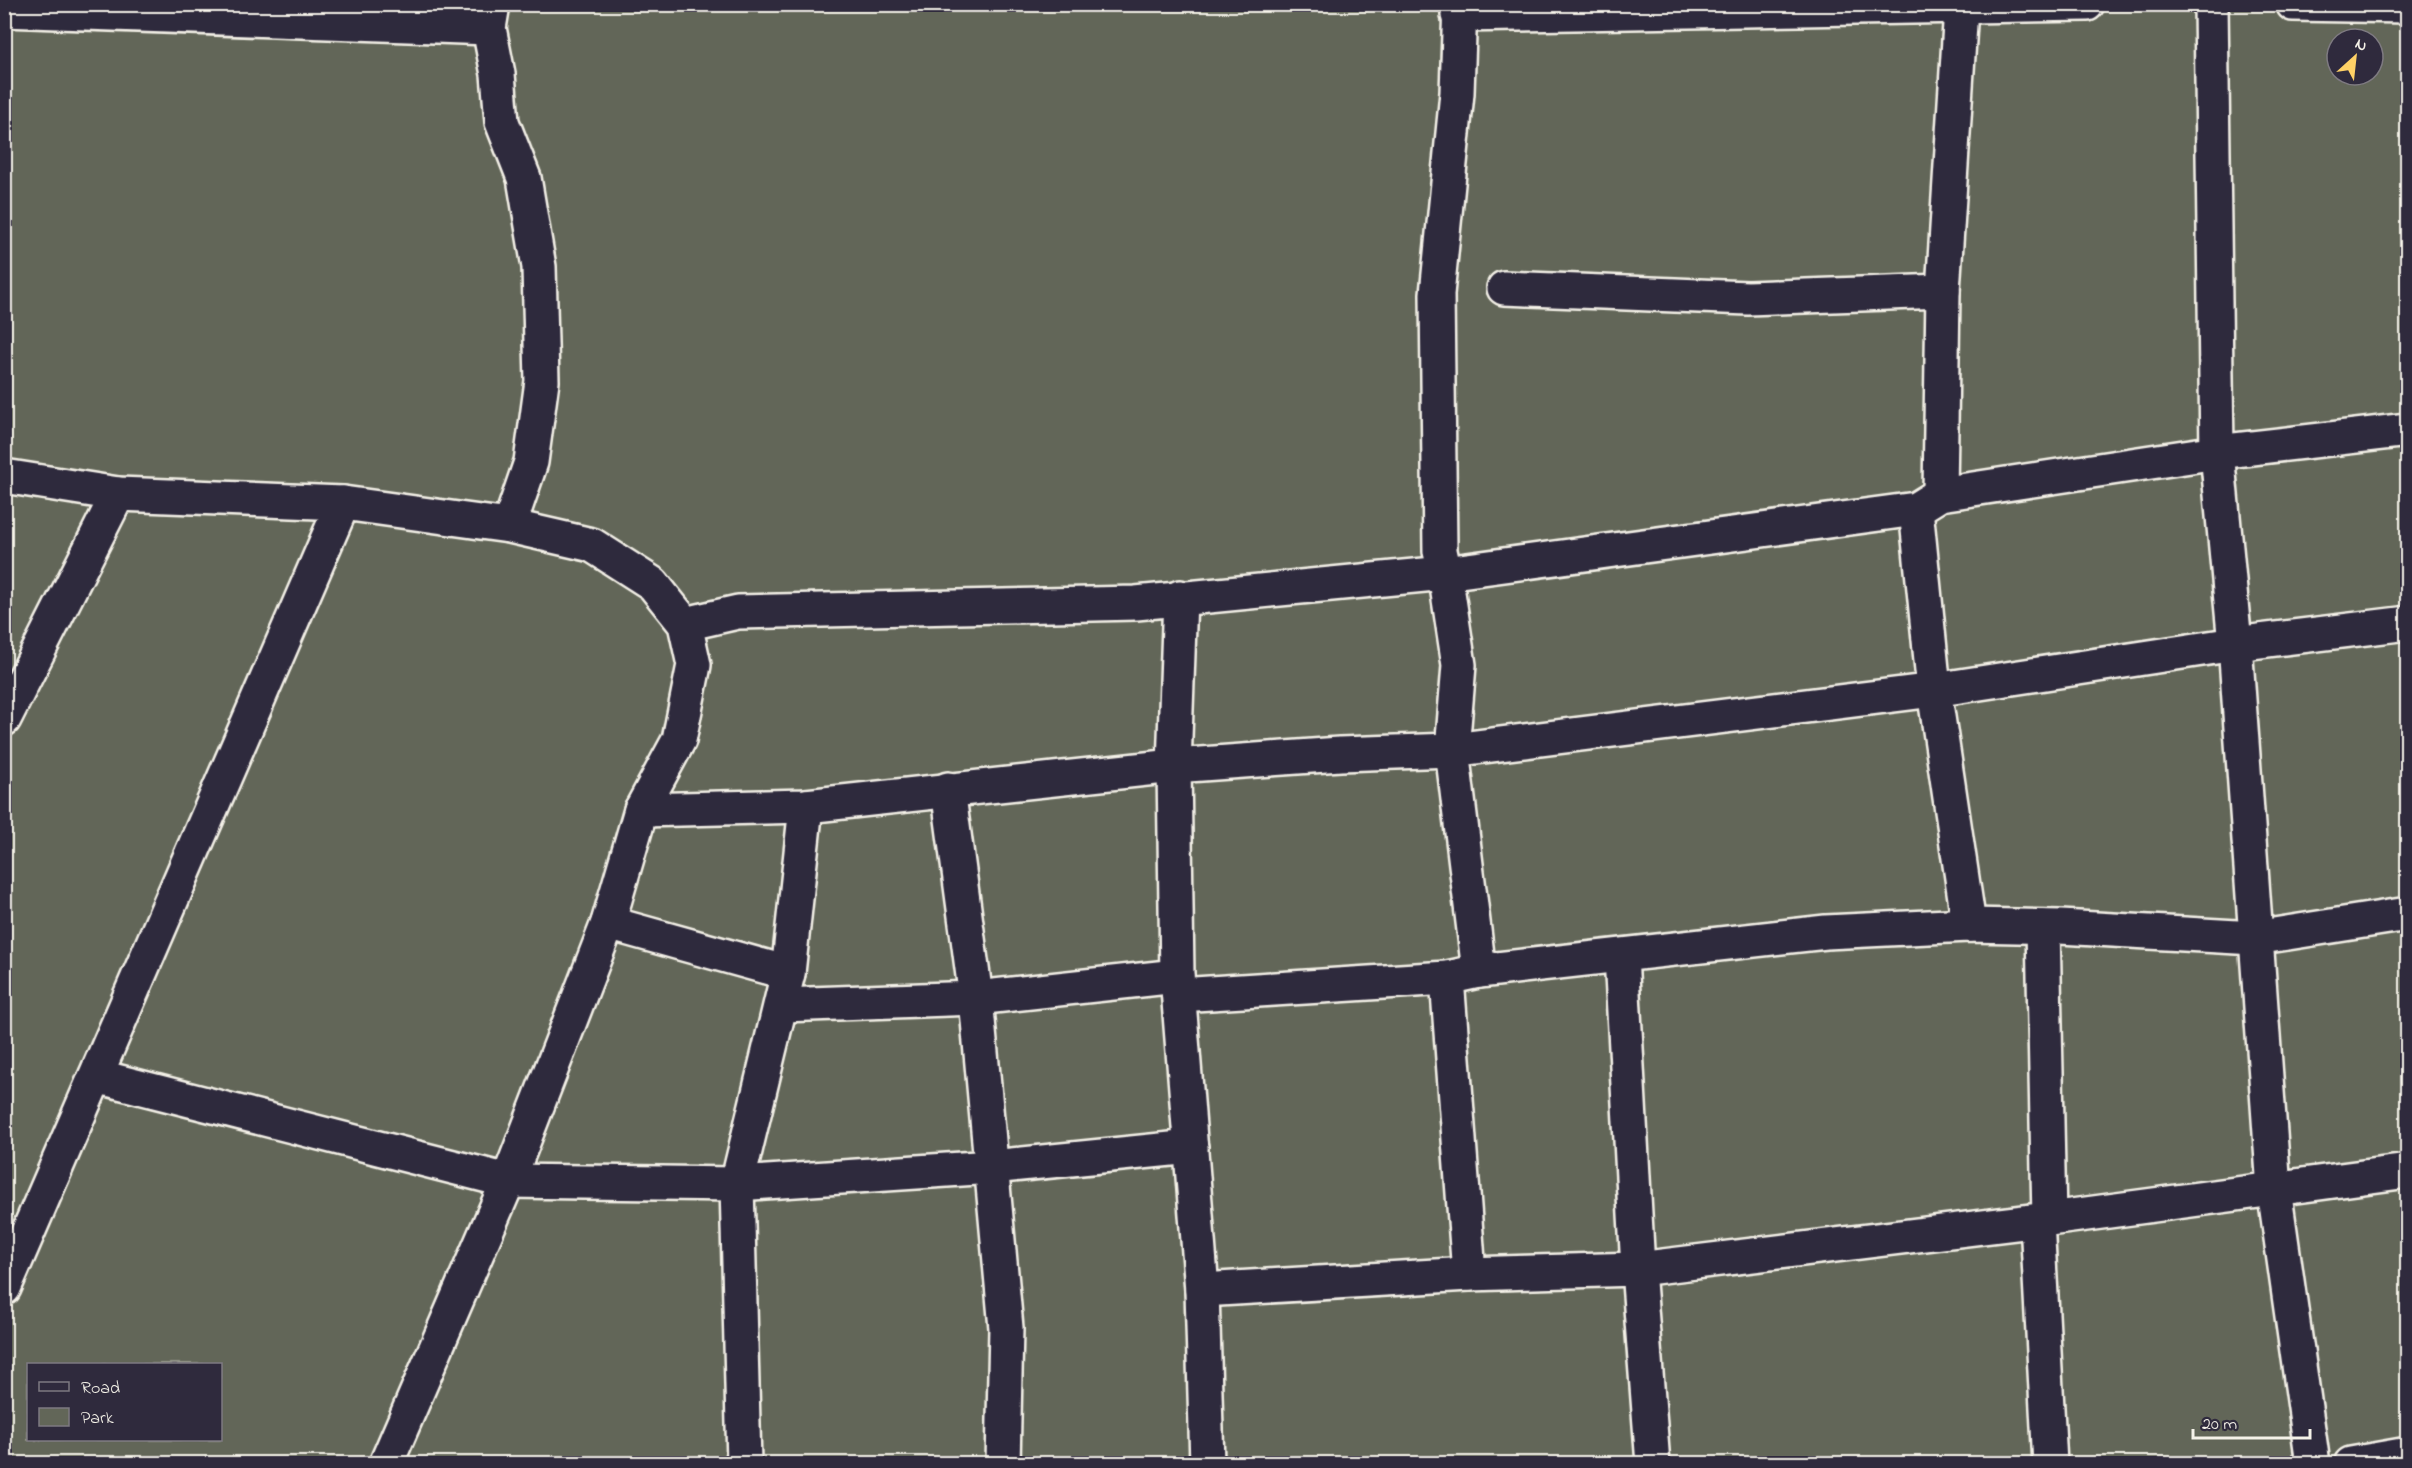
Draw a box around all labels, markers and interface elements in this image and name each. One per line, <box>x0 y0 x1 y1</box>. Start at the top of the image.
north arrow <box>2325 27 2385 87</box>
text: N <box>2351 32 2371 59</box>
legend <box>27 1363 222 1441</box>
text: Road <box>81 1376 120 1402</box>
scale bar <box>2193 1402 2310 1440</box>
text: Park <box>81 1406 114 1432</box>
text: 20 m <box>2202 1412 2237 1438</box>

